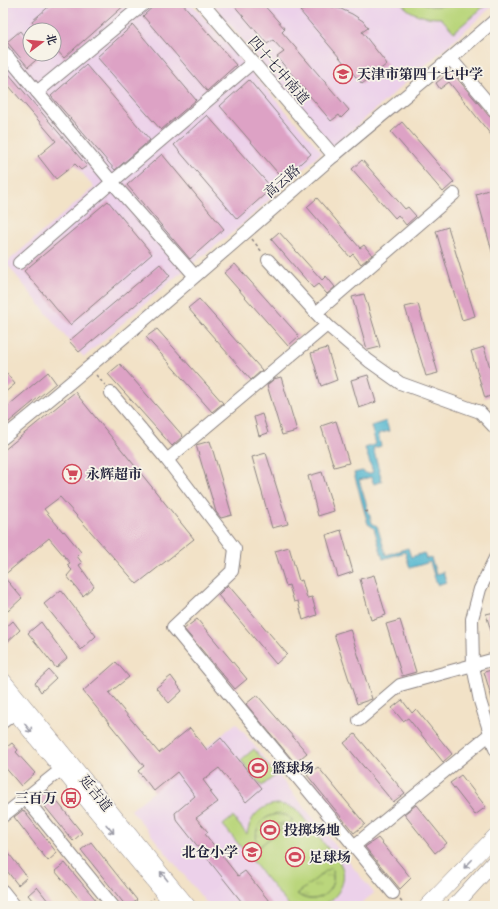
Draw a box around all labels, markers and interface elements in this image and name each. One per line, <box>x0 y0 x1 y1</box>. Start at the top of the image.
north arrow <box>22 22 62 62</box>
text: 北 <box>42 32 59 47</box>
street label: 四十七中南道 <box>244 33 313 108</box>
school or university icon: 天津市第四十七中学 <box>332 63 354 85</box>
place label: 天津市第四十七中学 <box>357 66 483 84</box>
street label: 高云路 <box>261 161 304 202</box>
supermarket icon: 永辉超市 <box>61 463 83 485</box>
place label: 永辉超市 <box>86 466 142 484</box>
one-way arrow <box>23 723 32 734</box>
sports icon: 篮球场 <box>247 757 269 779</box>
place label: 篮球场 <box>272 760 314 778</box>
street label: 延吉道 <box>75 772 115 816</box>
bus stop icon: 三百万 <box>60 787 82 809</box>
place label: 三百万 <box>15 790 57 808</box>
sports icon: 投掷场地 <box>259 819 281 841</box>
place label: 投掷场地 <box>284 822 340 840</box>
one-way arrow <box>106 823 115 834</box>
school or university icon: 北仓小学 <box>241 841 263 863</box>
place label: 北仓小学 <box>182 844 238 862</box>
sports icon: 足球场 <box>284 846 306 868</box>
place label: 足球场 <box>309 849 351 867</box>
one-way arrow <box>463 859 473 869</box>
one-way arrow <box>159 870 168 881</box>

